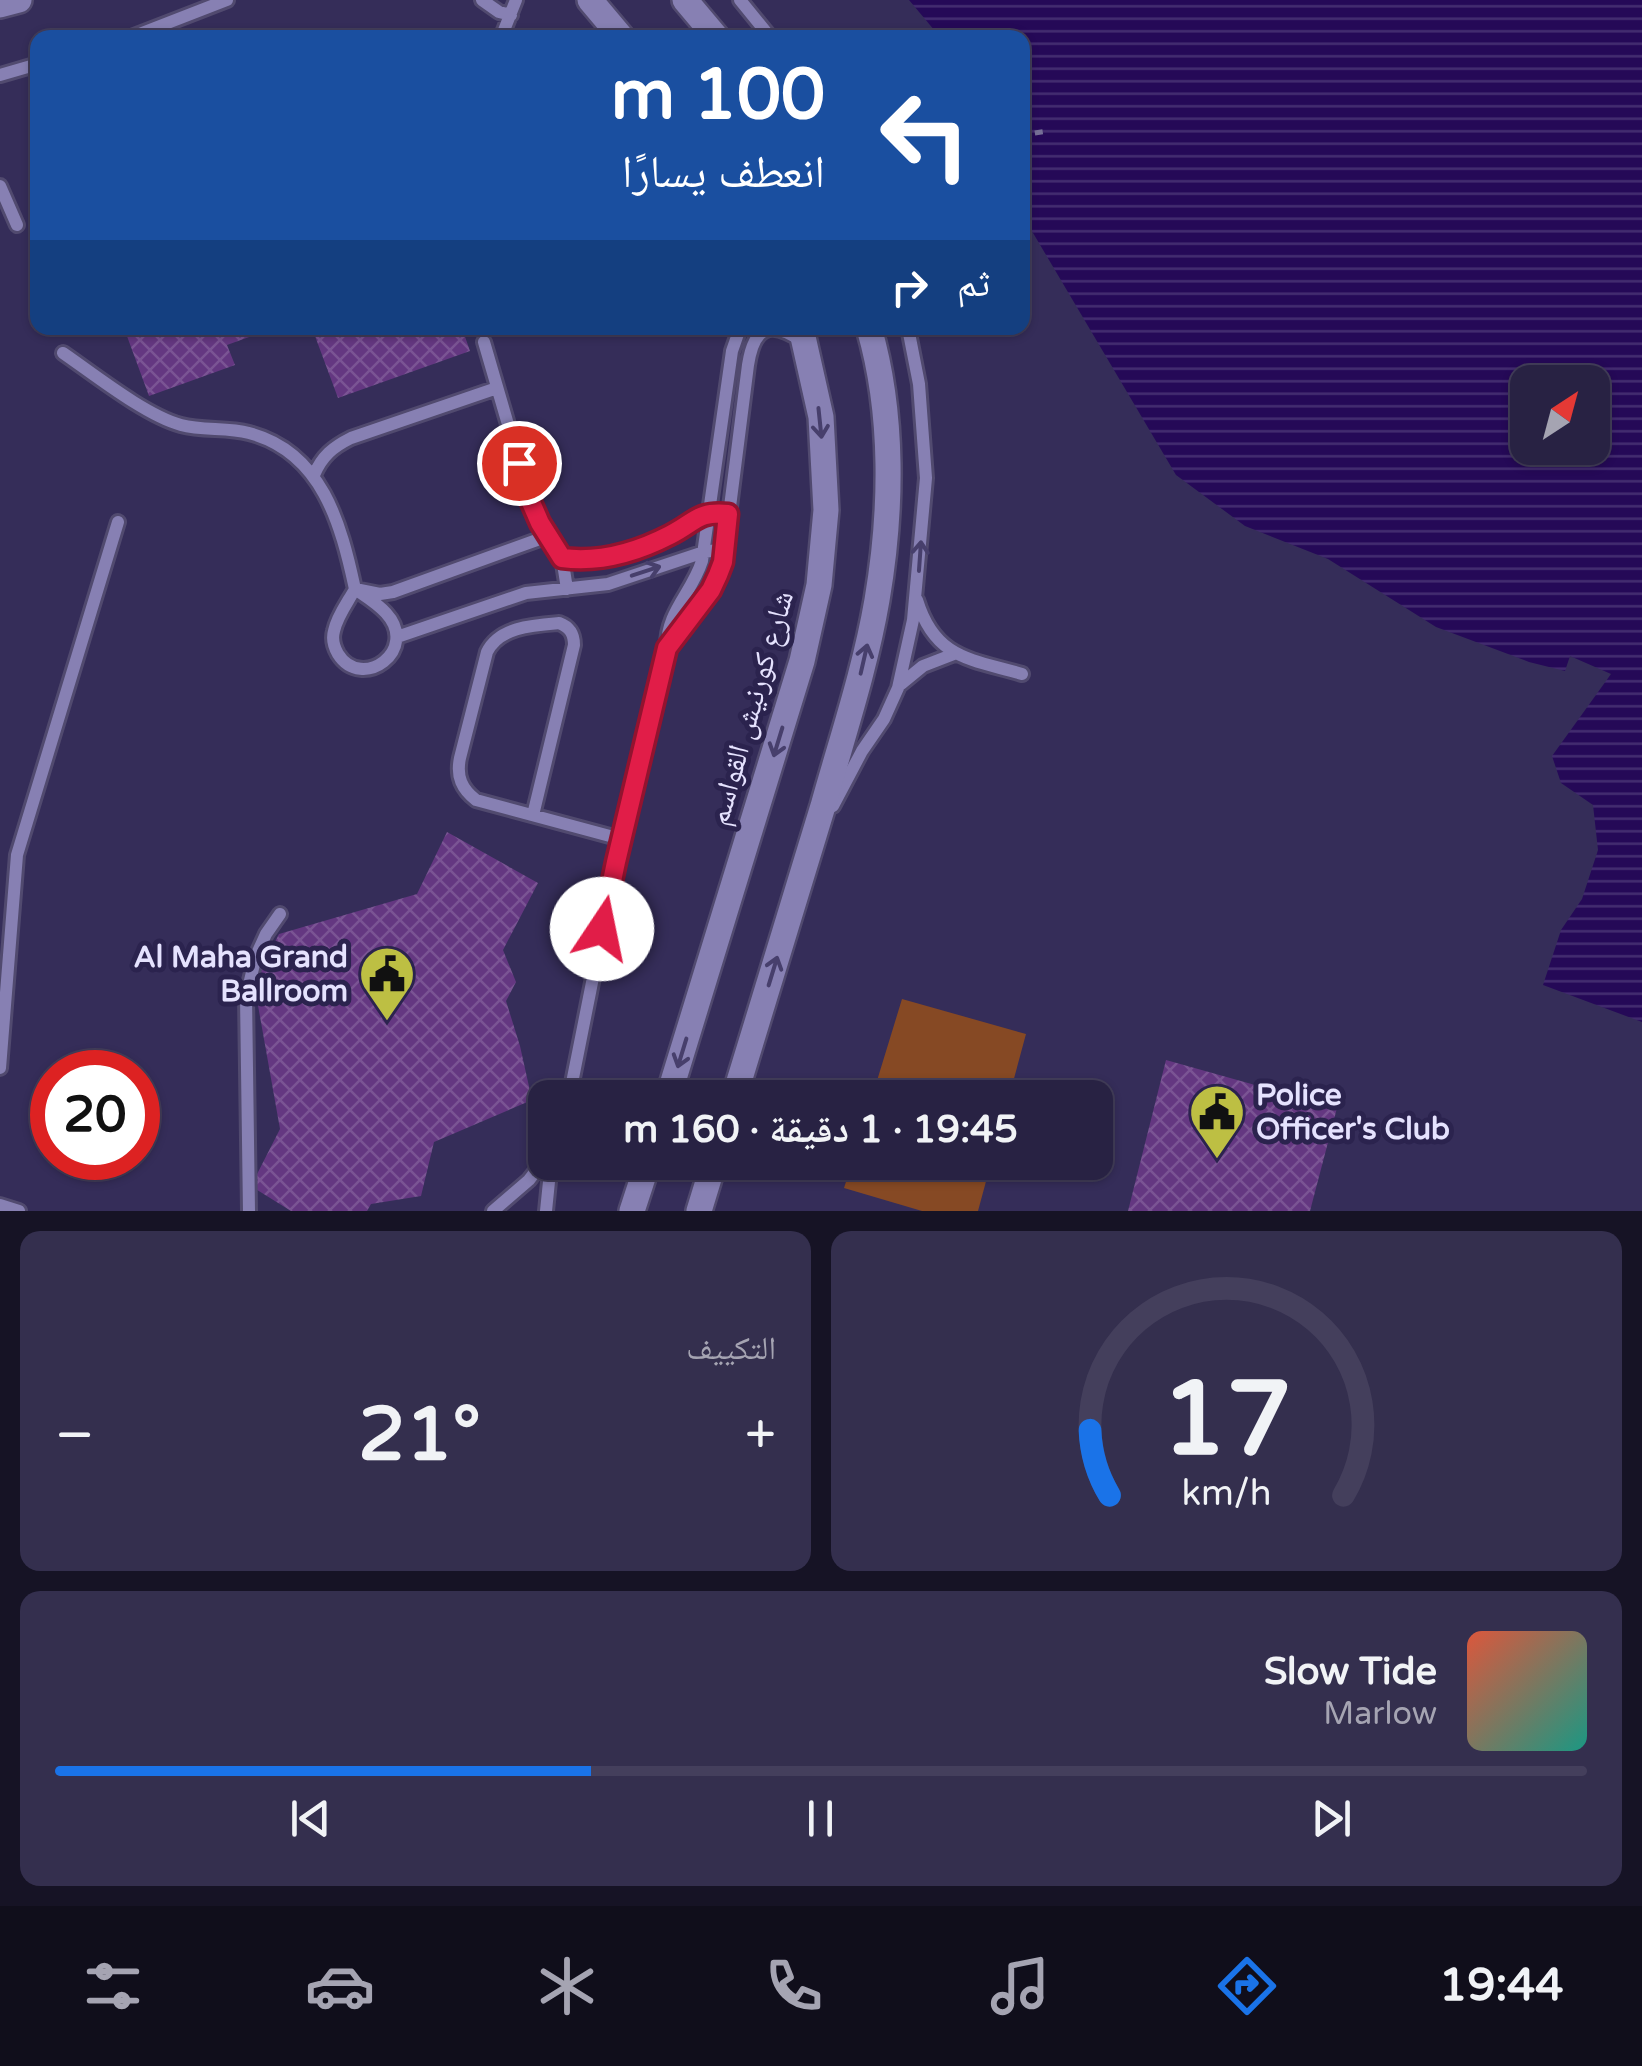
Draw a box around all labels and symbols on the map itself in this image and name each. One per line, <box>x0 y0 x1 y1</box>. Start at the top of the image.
north arrow <box>1510 365 1610 465</box>
one-way arrow <box>811 406 830 438</box>
pin <box>477 421 562 506</box>
one-way arrow <box>911 540 930 572</box>
one-way arrow <box>630 561 661 579</box>
street label: شارع كورنيش القواسم <box>700 587 803 830</box>
one-way arrow <box>856 644 874 676</box>
one-way arrow <box>768 726 786 757</box>
position arrow <box>550 877 654 981</box>
place label: Al Maha Grand Ballroom <box>134 939 348 1010</box>
public building icon: Al Maha Grand Ballroom <box>357 944 417 1023</box>
one-way arrow <box>765 956 783 987</box>
one-way arrow <box>672 1036 690 1068</box>
speed limit sign: 20 <box>30 1050 160 1180</box>
place label: Police Officer's Club <box>1256 1077 1450 1148</box>
public building icon: Police Officer's Club <box>1187 1082 1247 1161</box>

